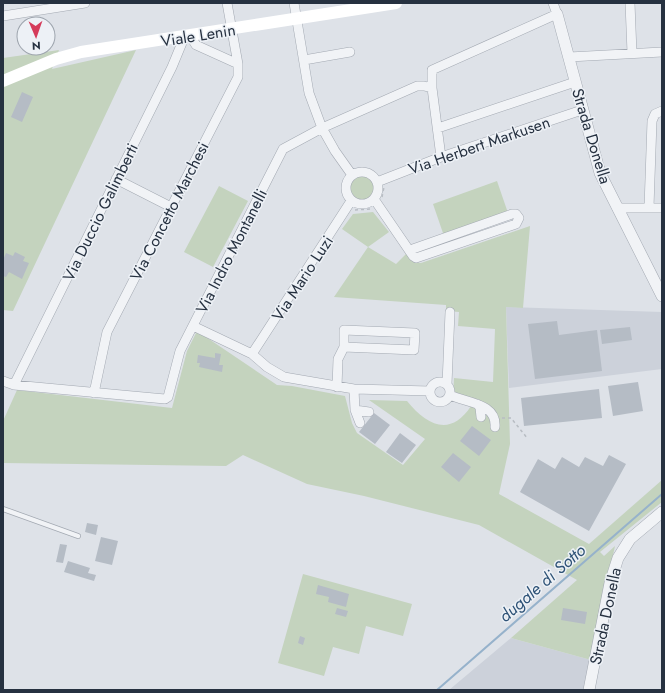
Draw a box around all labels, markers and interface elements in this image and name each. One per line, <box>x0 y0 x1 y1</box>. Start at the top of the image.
north arrow <box>16 16 56 56</box>
street label: Viale Lenin <box>159 18 237 53</box>
text: N <box>32 38 41 54</box>
street label: Strada Donella <box>566 86 617 187</box>
street label: Via Herbert Markusen <box>405 110 553 181</box>
street label: Via Concetto Marchesi <box>124 138 214 285</box>
street label: Via Duccio Galimberti <box>57 139 144 285</box>
street label: Via Indro Montanelli <box>190 185 273 318</box>
street label: Via Mario Luzi <box>266 231 339 326</box>
water label: dugale di Sotto <box>493 538 591 628</box>
street label: Strada Donella <box>584 565 627 667</box>

